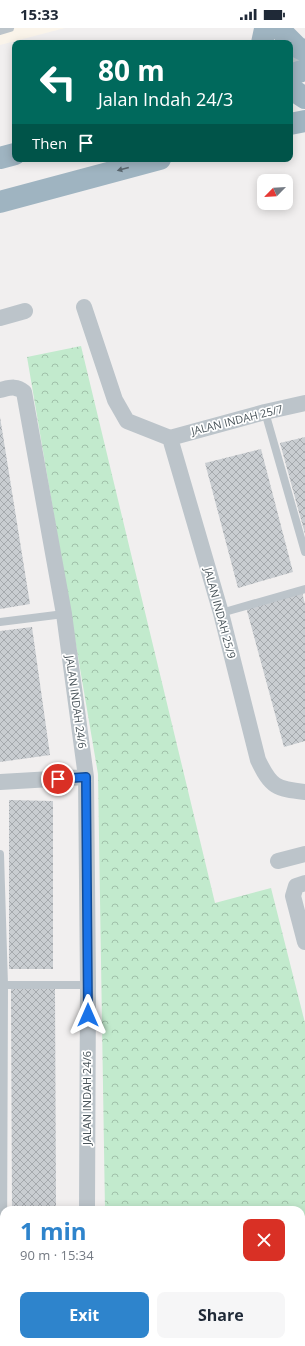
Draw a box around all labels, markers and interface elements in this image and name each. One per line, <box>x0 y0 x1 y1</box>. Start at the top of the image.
text: 15:33 <box>20 4 59 24</box>
text: 80 m <box>98 51 165 89</box>
icon: left <box>32 56 84 108</box>
text: Jalan Indah 24/3 <box>98 87 233 111</box>
icon: arrive <box>75 132 97 154</box>
text: Then <box>32 133 67 153</box>
one-way arrow <box>117 166 129 172</box>
north arrow <box>257 174 293 210</box>
map controls <box>257 174 293 210</box>
street label: JALAN INDAH 25/7 <box>189 401 284 438</box>
street label: JALAN INDAH 25/9 <box>201 565 240 660</box>
street label: JALAN INDAH 24/6 <box>62 653 90 749</box>
pin <box>41 762 75 796</box>
icon: arrive <box>47 768 69 790</box>
position arrow <box>67 994 109 1036</box>
street label: JALAN INDAH 24/6 <box>79 1051 94 1146</box>
text: 1 min <box>20 1214 87 1247</box>
button: close <box>243 1219 285 1261</box>
text: 90 m · 15:34 <box>20 1246 94 1264</box>
button: Exit <box>20 1292 149 1338</box>
button: Share <box>157 1292 285 1338</box>

